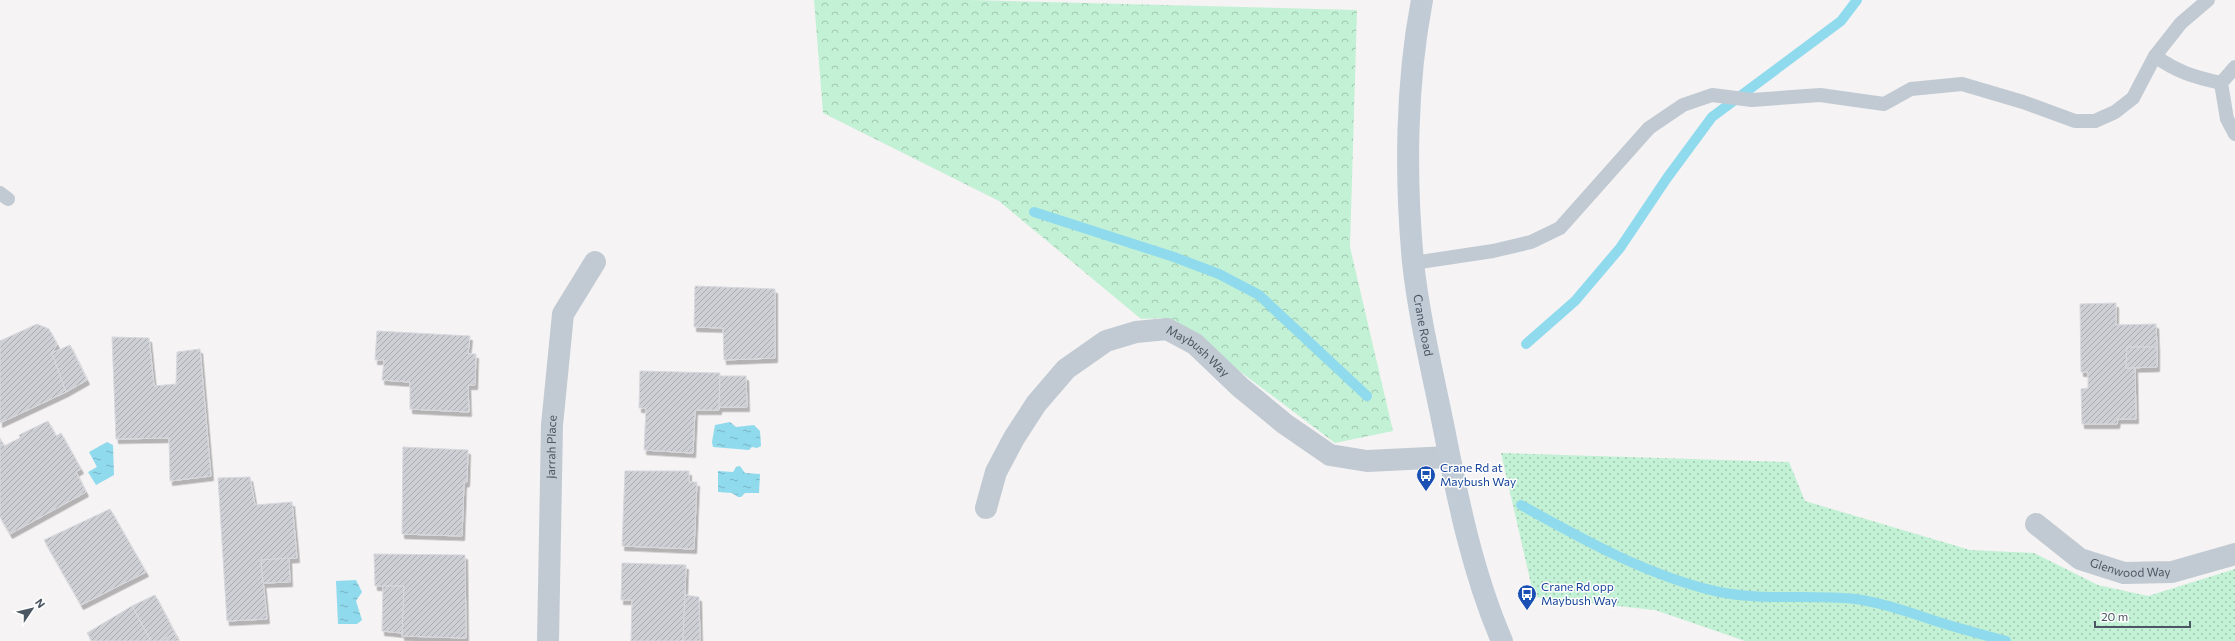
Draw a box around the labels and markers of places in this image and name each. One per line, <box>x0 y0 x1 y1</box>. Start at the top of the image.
place label: Crane Rd at Maybush Way <box>1440 460 1516 488</box>
bus stop icon: Crane Rd at Maybush Way <box>1415 464 1437 492</box>
place label: Crane Rd opp Maybush Way <box>1541 579 1617 607</box>
bus stop icon: Crane Rd opp Maybush Way <box>1516 583 1538 611</box>

